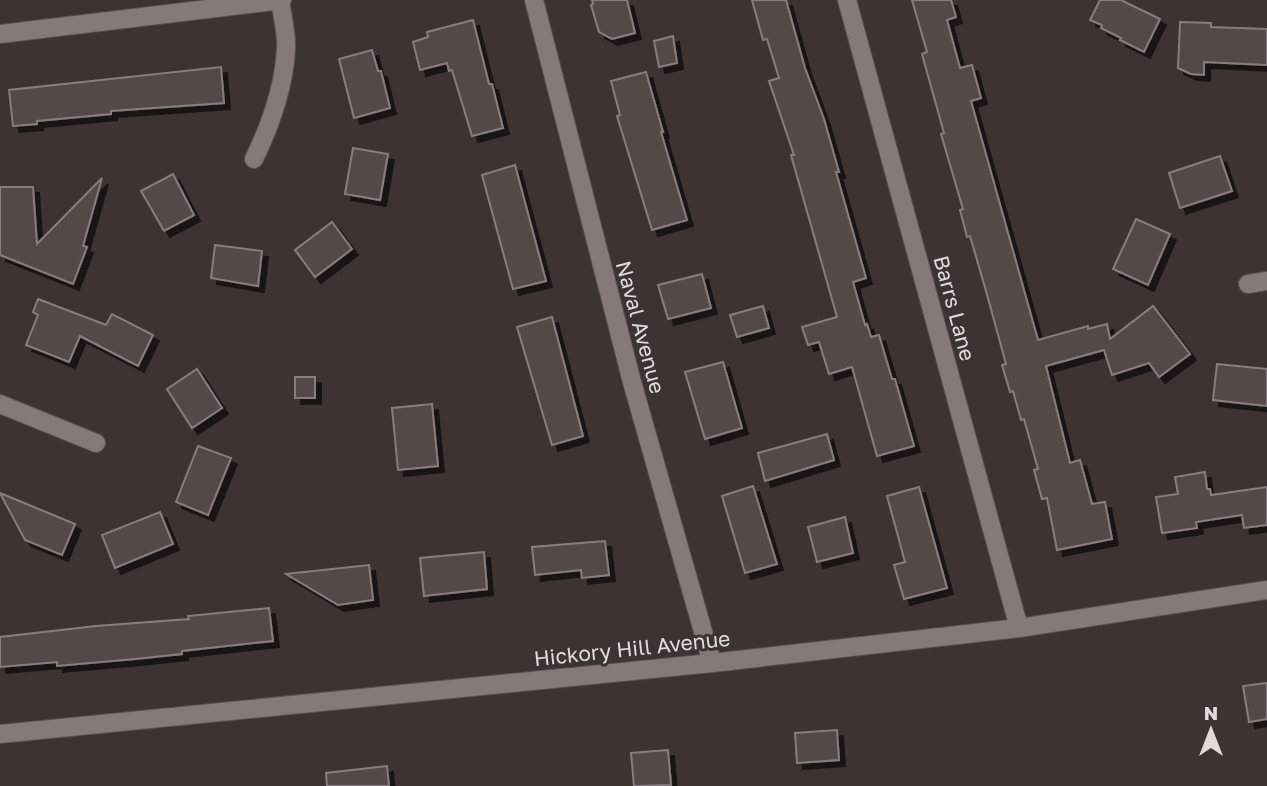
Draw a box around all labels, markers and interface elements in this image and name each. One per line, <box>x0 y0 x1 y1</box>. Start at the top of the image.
street label: Barrs Lane <box>928 253 982 363</box>
street label: Naval Avenue <box>611 258 671 396</box>
street label: Hickory Hill Avenue <box>533 625 731 671</box>
north arrow <box>1176 695 1246 765</box>
text: N <box>1204 701 1218 724</box>

